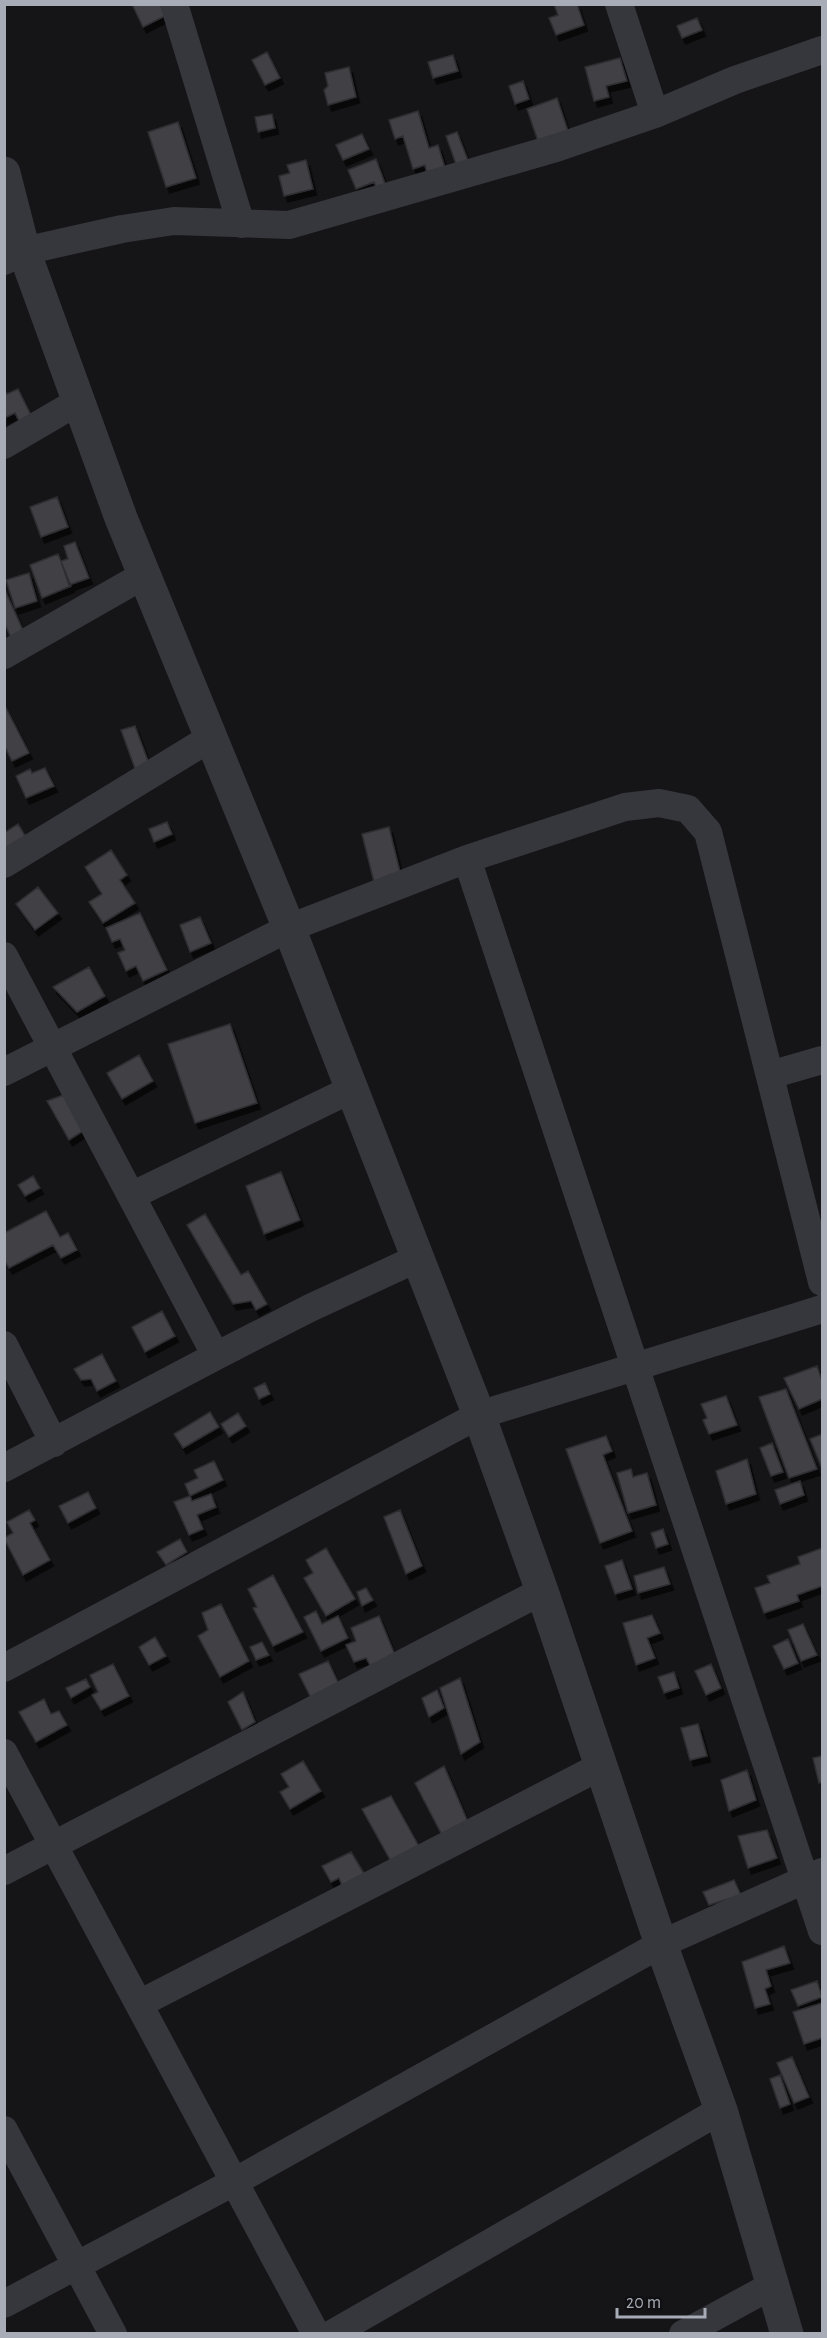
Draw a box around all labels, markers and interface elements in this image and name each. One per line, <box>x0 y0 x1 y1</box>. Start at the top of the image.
scale bar <box>617 2281 706 2319</box>
text: 20 m <box>626 2294 661 2312</box>

